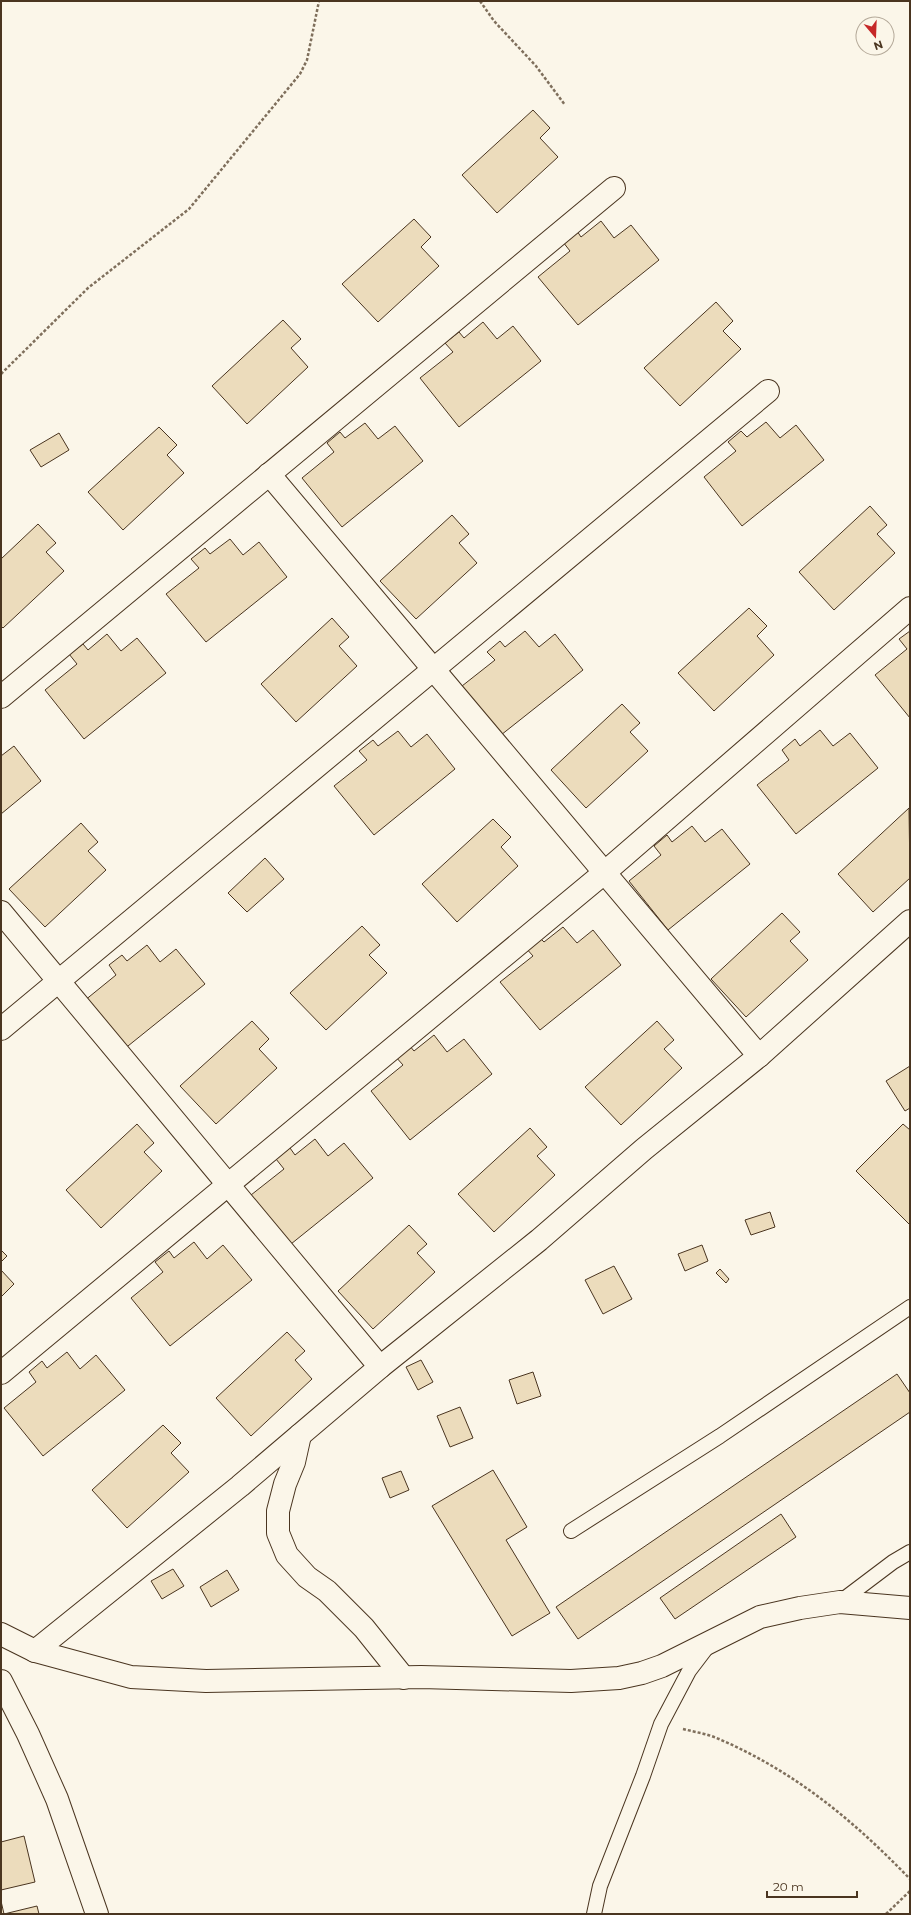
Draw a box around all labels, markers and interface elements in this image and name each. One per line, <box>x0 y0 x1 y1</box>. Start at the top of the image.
north arrow <box>855 16 895 56</box>
text: N <box>872 37 885 54</box>
scale bar <box>767 1873 857 1899</box>
text: 20 m <box>773 1879 804 1894</box>

